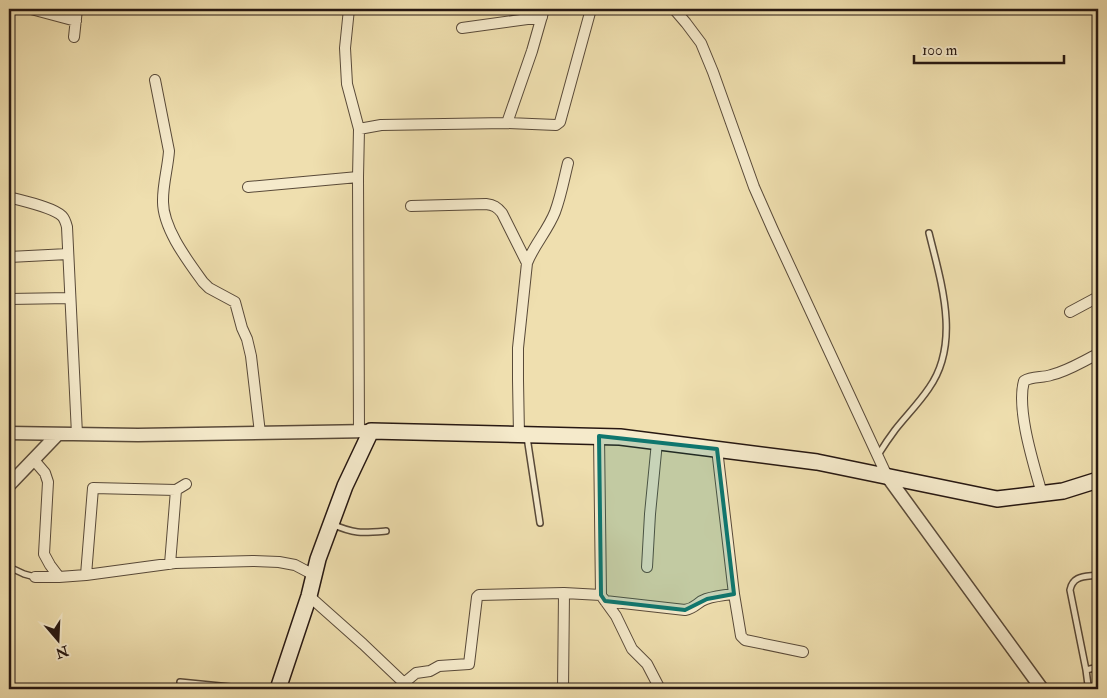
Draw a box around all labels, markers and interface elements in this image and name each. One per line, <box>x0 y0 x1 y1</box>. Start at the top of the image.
scale bar <box>914 32 1064 64</box>
text: 100 m <box>922 41 958 60</box>
north arrow <box>32 616 82 666</box>
text: N <box>53 641 72 662</box>

